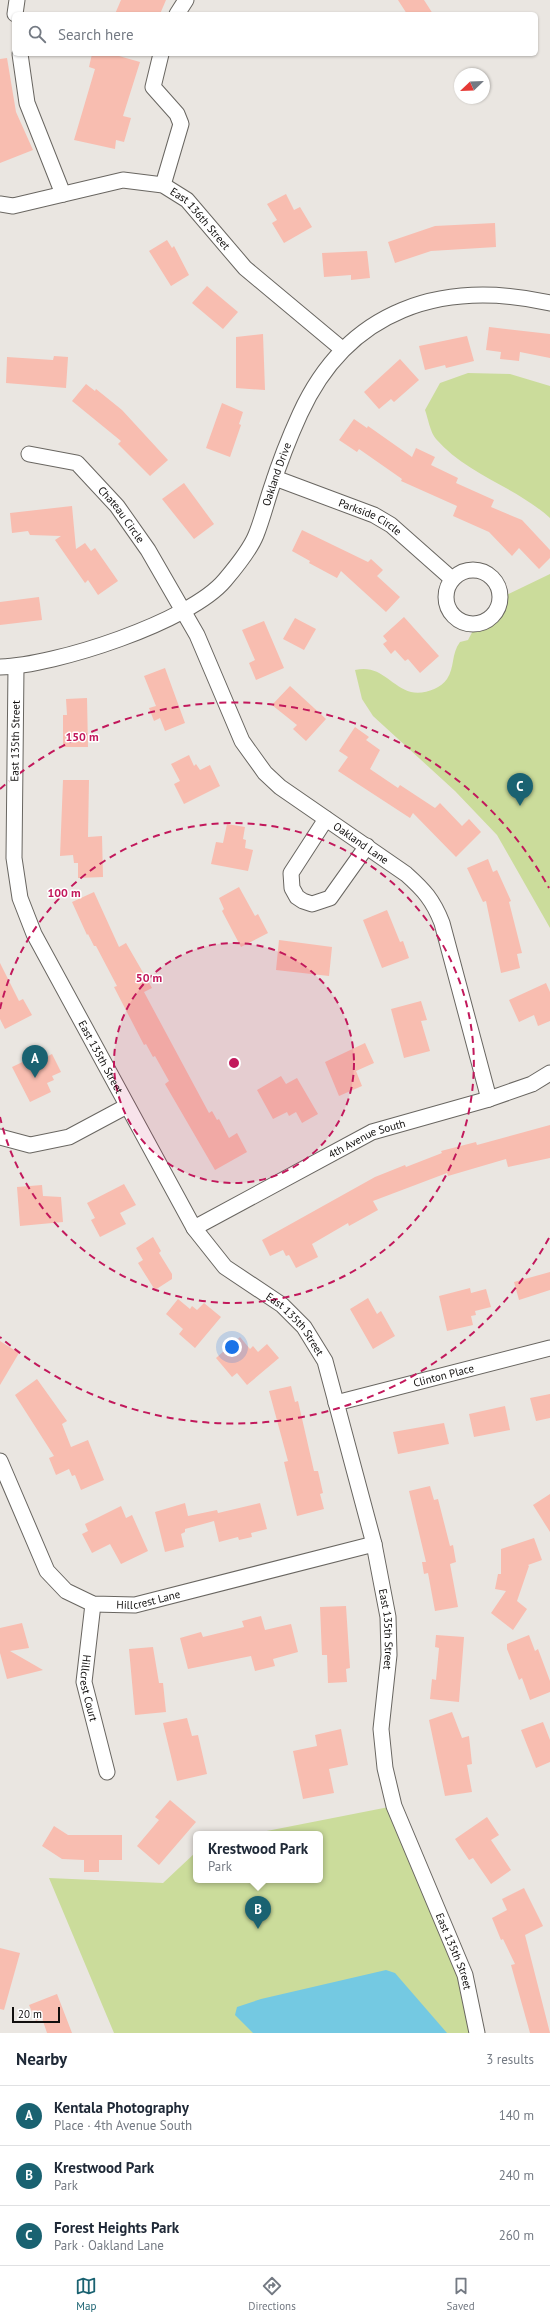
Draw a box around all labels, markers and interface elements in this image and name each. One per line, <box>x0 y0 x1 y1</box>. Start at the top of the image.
search box <box>12 12 538 56</box>
icon: search <box>26 23 48 45</box>
text: Search here <box>58 25 134 44</box>
north arrow <box>454 68 490 104</box>
street label: East 136th Street <box>168 184 233 253</box>
street label: Oakland Drive <box>259 440 294 508</box>
street label: Chateau Circle <box>95 483 148 546</box>
street label: Parkside Circle <box>337 495 405 539</box>
street label: East 135th Street <box>7 700 23 782</box>
text: 150 m <box>65 729 99 744</box>
pin: C <box>507 773 533 806</box>
street label: Oakland Lane <box>331 819 392 867</box>
text: 100 m <box>47 885 81 900</box>
text: 50 m <box>136 970 162 985</box>
street label: East 135th Street <box>75 1018 127 1096</box>
pin: A <box>22 1045 48 1078</box>
centre of rings <box>227 1056 241 1070</box>
street label: 4th Avenue South <box>326 1116 407 1161</box>
street label: East 135th Street <box>263 1289 327 1359</box>
your location <box>222 1337 242 1357</box>
street label: Clinton Place <box>412 1361 476 1390</box>
street label: Hillcrest Lane <box>116 1587 182 1612</box>
street label: East 135th Street <box>376 1587 396 1671</box>
street label: Hillcrest Court <box>77 1654 101 1723</box>
popup <box>193 1831 323 1883</box>
text: Krestwood Park <box>208 1839 308 1858</box>
text: Park <box>208 1858 232 1875</box>
pin: B <box>245 1896 271 1929</box>
street label: East 135th Street <box>433 1911 475 1991</box>
scale bar <box>12 2005 60 2024</box>
text: 20 m <box>18 2007 42 2021</box>
text: Nearby <box>16 2048 67 2070</box>
text: 3 results <box>486 2051 534 2068</box>
text: Kentala Photography <box>54 2098 189 2117</box>
text: A <box>25 2107 33 2124</box>
text: 140 m <box>499 2107 534 2124</box>
text: Place · 4th Avenue South <box>54 2117 192 2134</box>
text: Krestwood Park <box>54 2158 154 2177</box>
text: B <box>25 2167 33 2184</box>
text: 240 m <box>499 2167 534 2184</box>
text: Park <box>54 2177 78 2194</box>
text: Forest Heights Park <box>54 2218 179 2237</box>
text: C <box>25 2227 33 2244</box>
text: 260 m <box>499 2227 534 2244</box>
text: Park · Oakland Lane <box>54 2237 164 2254</box>
tab: Map <box>75 2275 97 2313</box>
tab: Directions <box>248 2275 296 2313</box>
tab: Saved <box>447 2275 475 2313</box>

